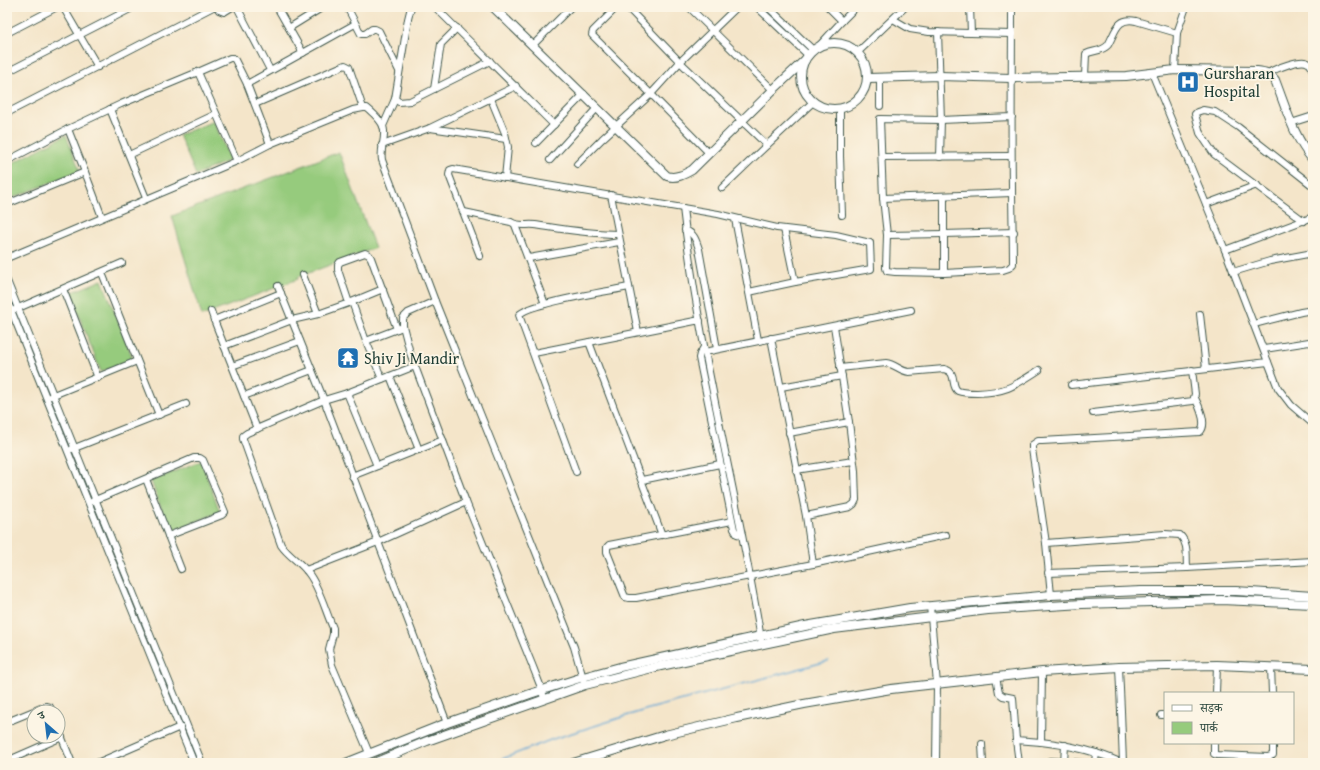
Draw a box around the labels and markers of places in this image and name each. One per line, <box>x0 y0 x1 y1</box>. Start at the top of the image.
place label: Gursharan Hospital <box>1204 61 1275 103</box>
hospital icon: Gursharan Hospital <box>1175 69 1201 95</box>
temple icon: Shiv Ji Mandir <box>335 345 361 371</box>
place label: Shiv Ji Mandir <box>364 346 460 370</box>

